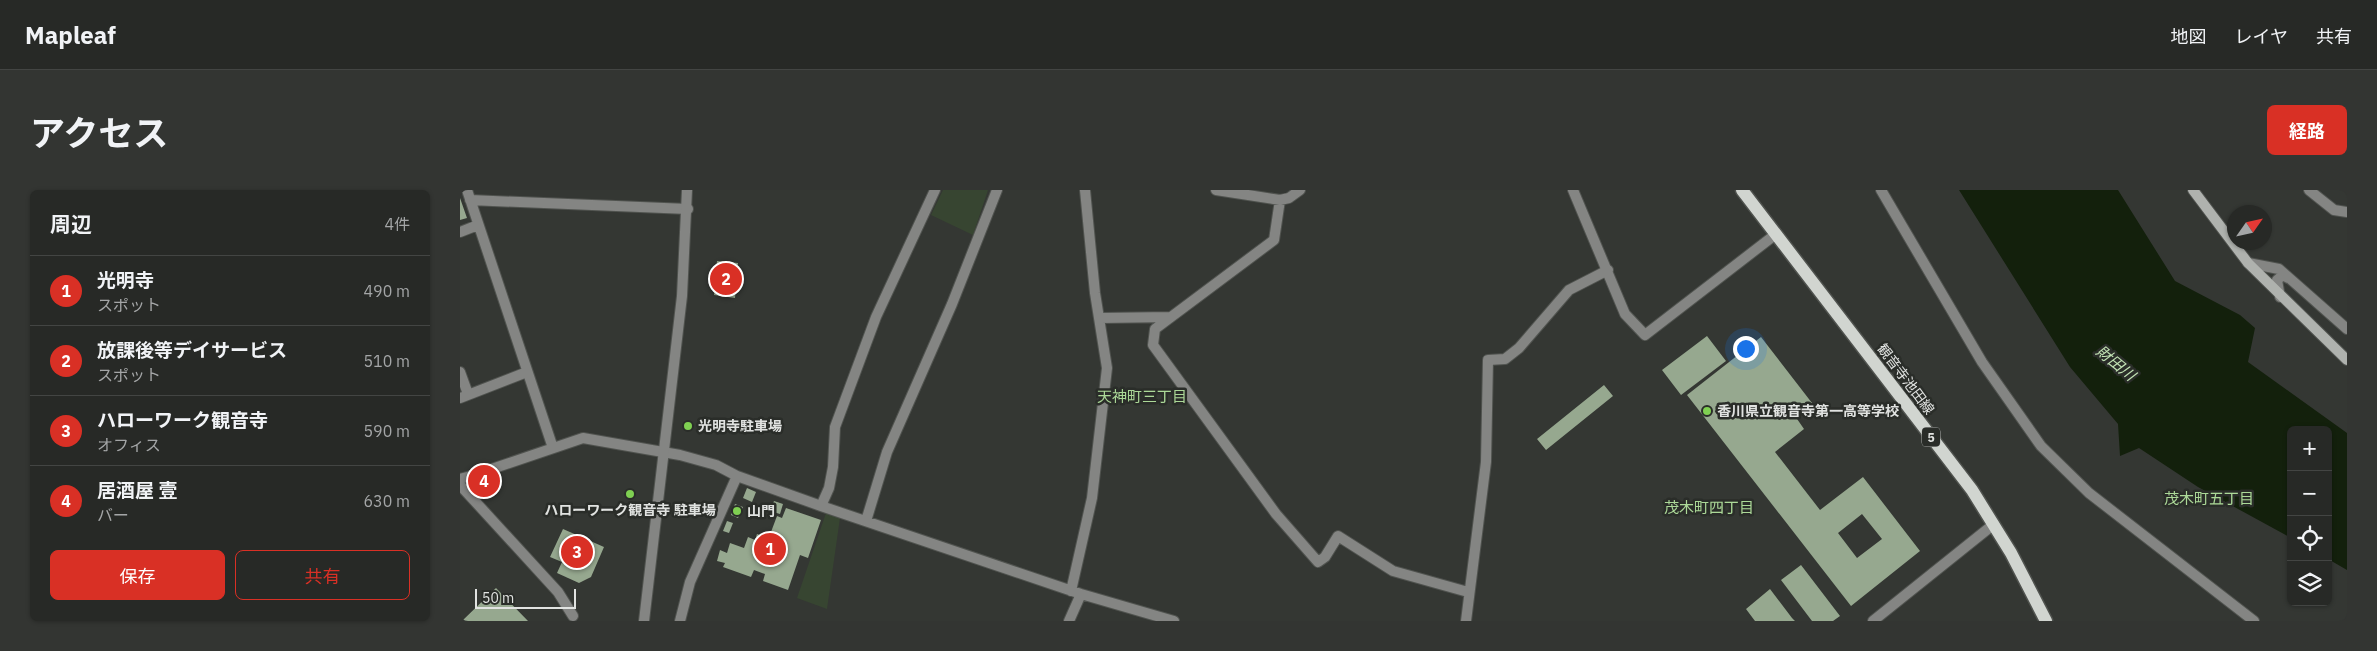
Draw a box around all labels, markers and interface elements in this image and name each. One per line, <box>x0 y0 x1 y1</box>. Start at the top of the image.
text: Mapleaf <box>25 19 116 51</box>
text: 地図 <box>2171 25 2207 48</box>
text: レイヤ <box>2235 25 2288 48</box>
text: 共有 <box>2316 25 2352 48</box>
button: 経路 <box>2267 105 2347 155</box>
text: アクセス <box>30 110 168 156</box>
north arrow <box>2227 205 2272 250</box>
text: 周辺 <box>50 210 92 238</box>
text: 4件 <box>384 214 410 234</box>
pin: 2 <box>710 260 742 298</box>
text: 光明寺 <box>97 268 154 292</box>
text: 1 <box>61 281 71 301</box>
text: 490 m <box>363 281 410 301</box>
text: スポット <box>97 295 161 315</box>
your location <box>1733 336 1759 362</box>
text: 放課後等デイサービス <box>97 338 287 362</box>
street label: 観音寺池田線 <box>1874 340 1938 418</box>
water label: 財田川 <box>2093 341 2141 386</box>
text: 2 <box>61 351 71 371</box>
text: 510 m <box>363 351 410 371</box>
text: スポット <box>97 365 161 385</box>
district label: 天神町三丁目 <box>1097 387 1187 406</box>
place label: 香川県立観音寺第一高等学校 <box>1717 402 1899 420</box>
marker: 香川県立観音寺第一高等学校 <box>1701 405 1713 417</box>
text: ハローワーク観音寺 <box>97 408 268 432</box>
place label: 光明寺駐車場 <box>698 417 782 435</box>
marker: 光明寺駐車場 <box>682 420 694 432</box>
text: 3 <box>61 421 71 441</box>
text: 590 m <box>363 421 410 441</box>
map controls <box>2287 426 2332 606</box>
button: + <box>2287 426 2332 471</box>
road number: 5 <box>1922 428 1940 446</box>
text: オフィス <box>97 435 161 455</box>
pin: 4 <box>468 462 500 500</box>
button: − <box>2287 471 2332 516</box>
text: 居酒屋 壹 <box>97 478 177 502</box>
marker: ハローワーク観音寺 駐車場 <box>624 488 636 500</box>
district label: 茂木町五丁目 <box>2164 489 2254 508</box>
text: 4 <box>61 491 71 511</box>
text: 630 m <box>363 491 410 511</box>
district label: 茂木町四丁目 <box>1664 498 1754 517</box>
place label: ハローワーク観音寺 駐車場 <box>544 501 716 519</box>
place label: 山門 <box>747 502 775 520</box>
text: バー <box>97 505 129 525</box>
marker: 山門 <box>731 505 743 517</box>
button: locate <box>2287 516 2332 561</box>
pin: 1 <box>754 530 786 568</box>
pin: 3 <box>561 533 593 571</box>
button: 保存 <box>50 550 225 600</box>
button: 共有 <box>235 550 410 600</box>
button: layers <box>2287 561 2332 606</box>
scale bar <box>475 586 576 609</box>
text: 50 m <box>482 589 514 607</box>

